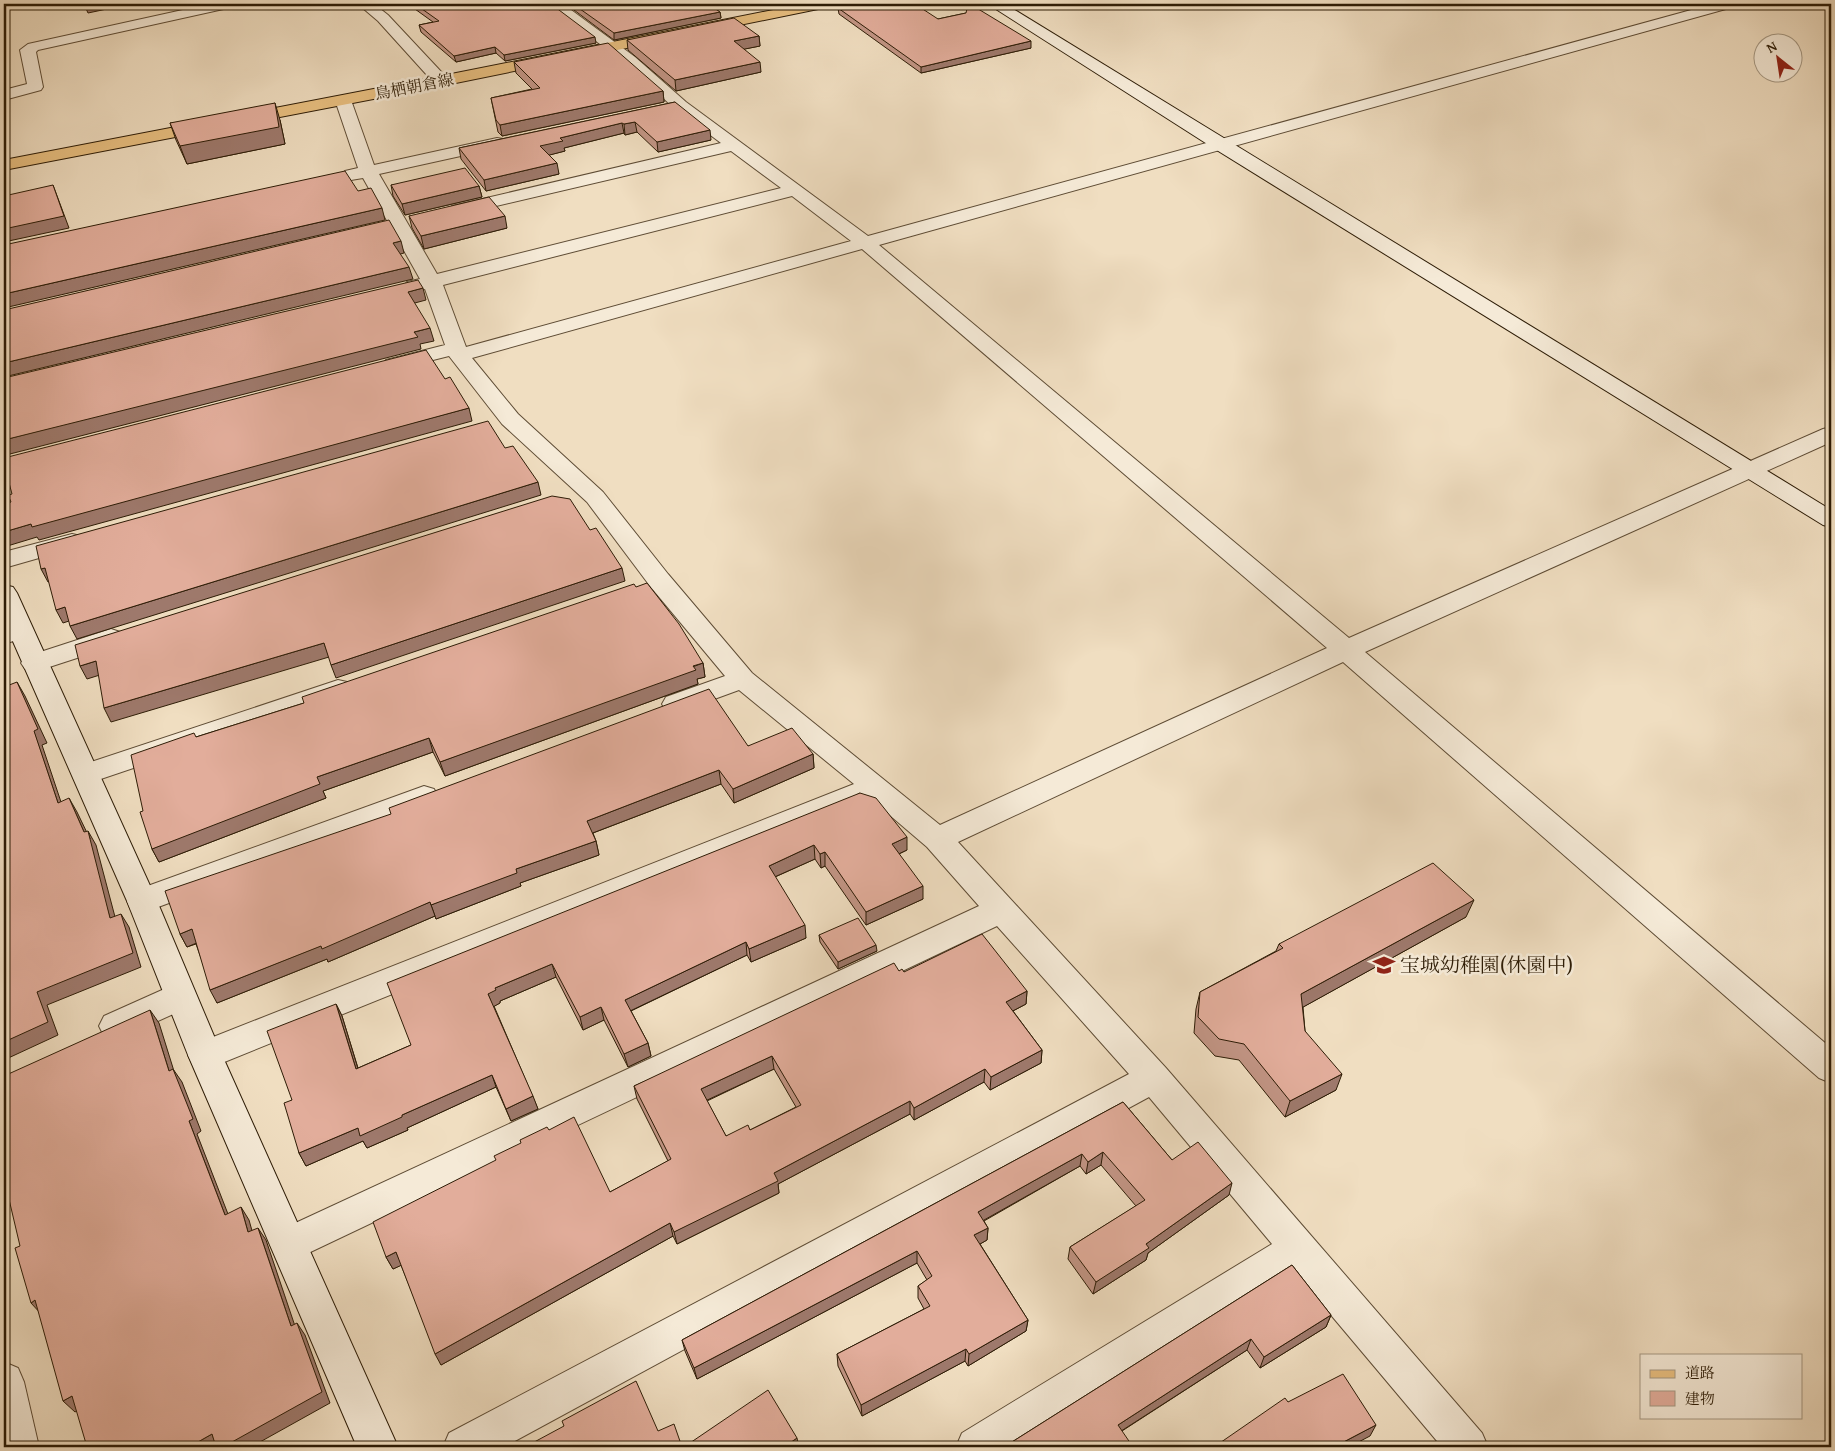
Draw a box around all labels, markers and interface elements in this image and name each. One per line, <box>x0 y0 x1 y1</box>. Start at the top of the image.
north arrow <box>1752 32 1802 82</box>
text: N <box>1762 35 1781 58</box>
street label: 鳥栖朝倉線 <box>372 67 456 105</box>
place label: 宝城幼稚園(休園中) <box>1400 950 1573 979</box>
school or university icon: 宝城幼稚園(休園中) <box>1371 952 1397 978</box>
legend <box>1640 1354 1802 1418</box>
text: 道路 <box>1685 1362 1715 1383</box>
text: 建物 <box>1685 1388 1715 1409</box>

